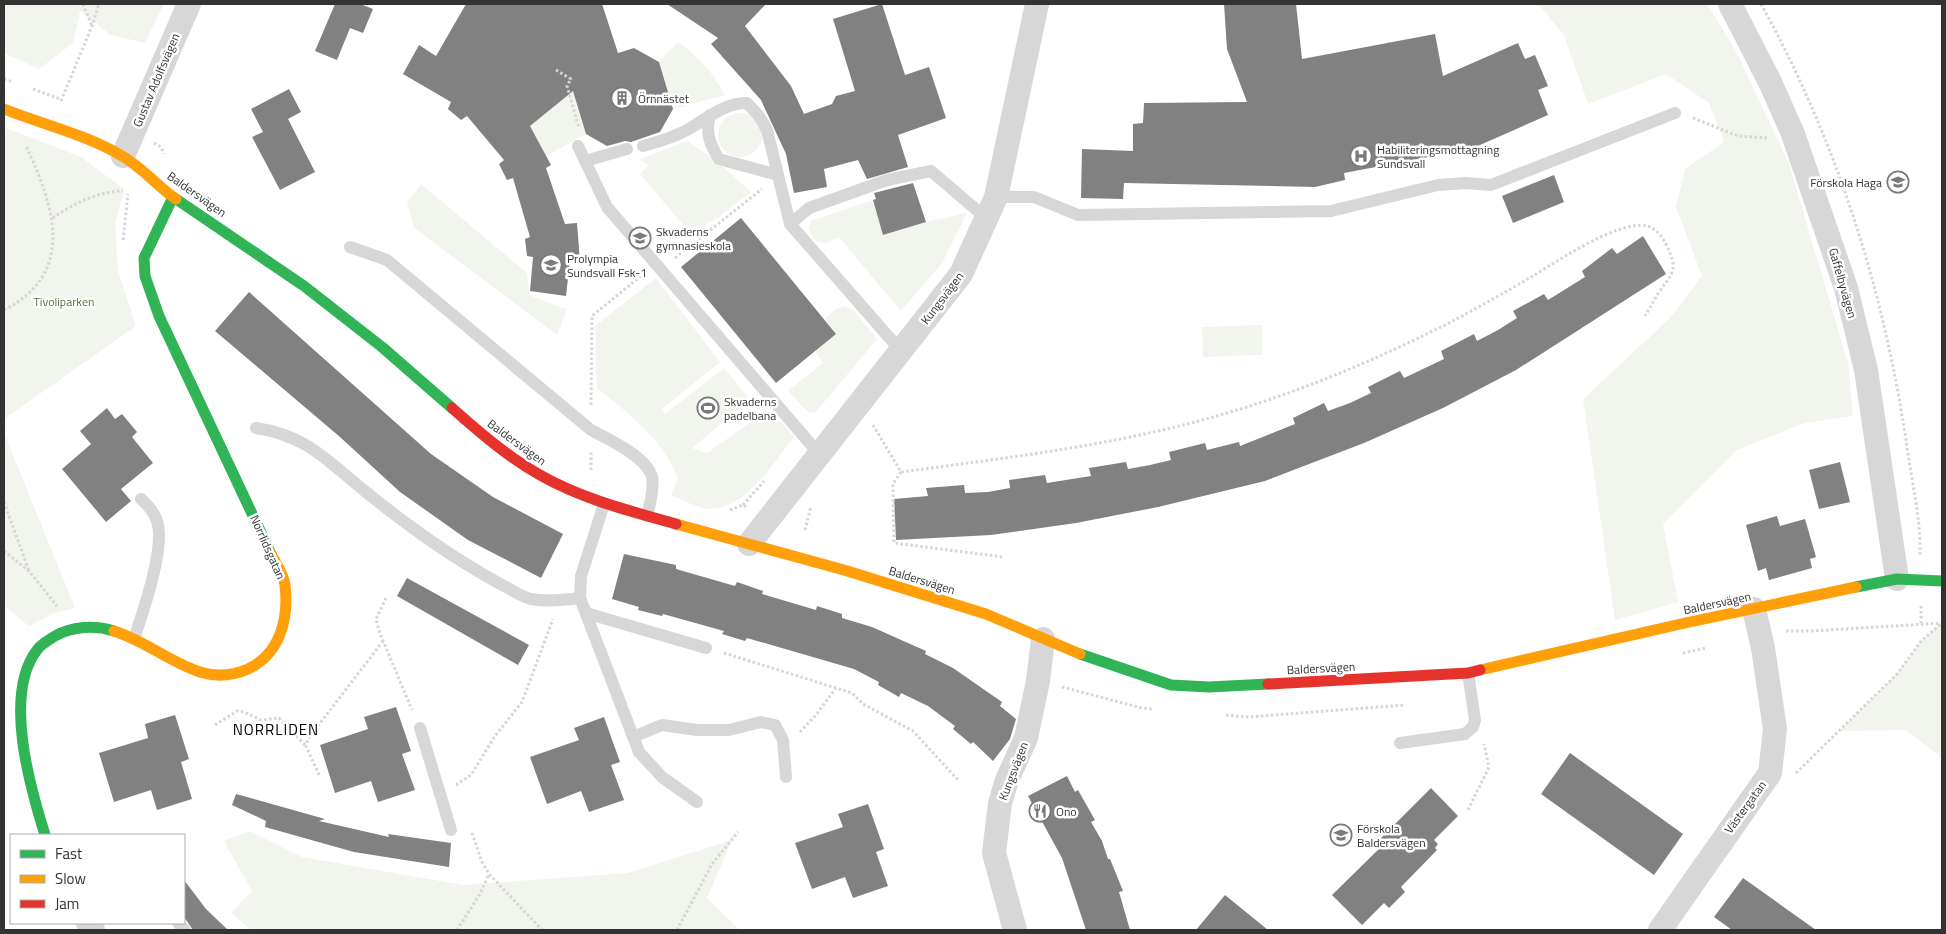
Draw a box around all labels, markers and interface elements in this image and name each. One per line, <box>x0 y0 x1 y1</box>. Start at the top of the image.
street label: Gustav Adolfsvägen <box>128 30 184 130</box>
building icon: Örnnästet <box>610 86 634 110</box>
place label: Örnnästet <box>638 89 690 108</box>
place label: Habiliteringsmottagning Sundsvall <box>1377 140 1499 173</box>
hospital icon: Habiliteringsmottagning Sundsvall <box>1349 144 1373 168</box>
street label: Baldersvägen <box>163 167 231 221</box>
school or university icon: Förskola Haga <box>1886 170 1910 194</box>
place label: Förskola Haga <box>1810 173 1882 192</box>
place label: Skvaderns gymnasieskola <box>656 222 731 255</box>
school or university icon: Skvaderns gymnasieskola <box>628 226 652 250</box>
street label: Gaffelbyvägen <box>1824 246 1862 320</box>
place label: Prolympia Sundsvall Fsk-1 <box>567 249 647 282</box>
school or university icon: Prolympia Sundsvall Fsk-1 <box>539 253 563 277</box>
street label: Kungsvägen <box>916 268 968 328</box>
park label: Tivoliparken <box>34 292 94 311</box>
place label: Skvaderns padelbana <box>724 392 777 425</box>
sports icon: Skvaderns padelbana <box>696 396 720 420</box>
street label: Baldersvägen <box>484 414 550 470</box>
street label: Norrlidsgatan <box>245 512 291 582</box>
street label: Baldersvägen <box>886 561 958 599</box>
street label: Baldersvägen <box>1681 587 1753 619</box>
street label: Baldersvägen <box>1286 657 1356 679</box>
district label: NORRLIDEN <box>233 718 319 741</box>
street label: Kungsvägen <box>993 739 1033 803</box>
street label: Västergatan <box>1719 777 1771 837</box>
restaurant icon: Ono <box>1028 799 1052 823</box>
place label: Ono <box>1056 802 1077 821</box>
place label: Förskola Baldersvägen <box>1357 819 1426 852</box>
school or university icon: Förskola Baldersvägen <box>1329 823 1353 847</box>
legend <box>10 834 185 924</box>
text: Fast <box>55 842 83 865</box>
text: Slow <box>55 867 86 890</box>
text: Jam <box>55 892 79 915</box>

